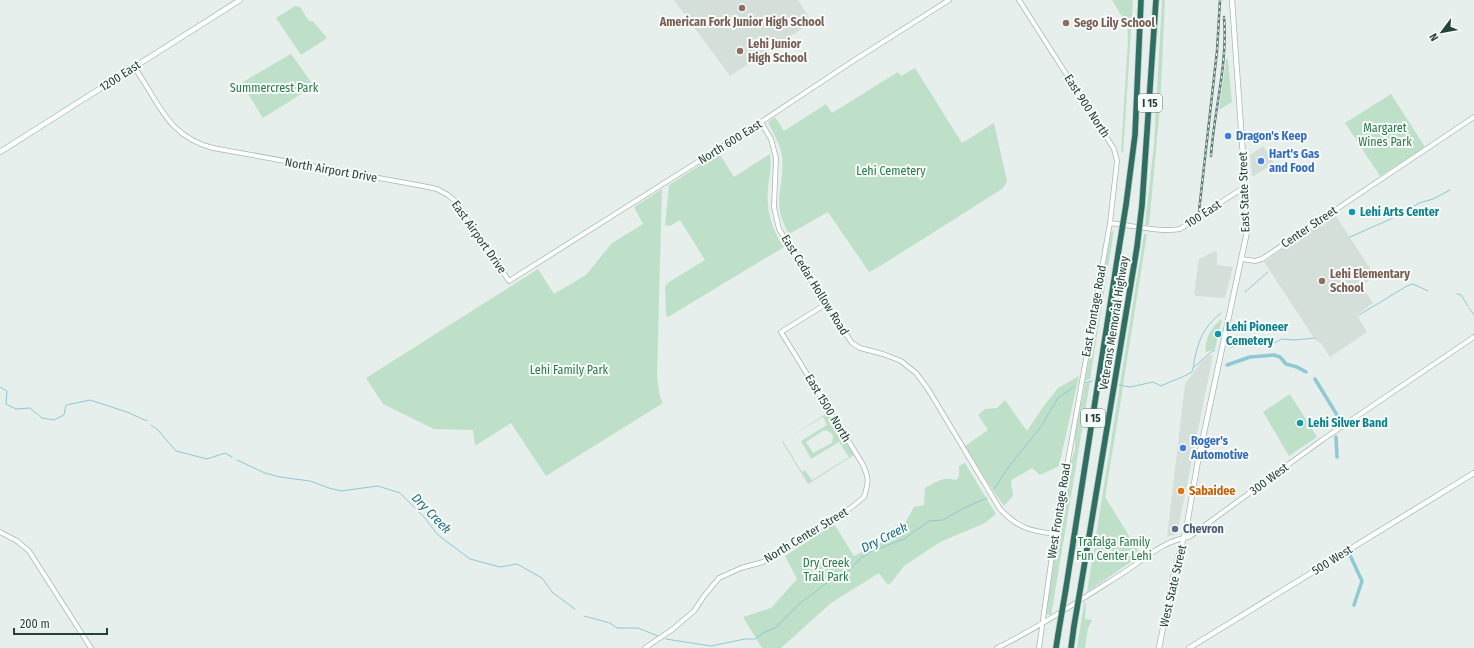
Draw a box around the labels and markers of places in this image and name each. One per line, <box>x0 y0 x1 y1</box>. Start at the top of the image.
marker: American Fork Junior High School <box>737 3 747 13</box>
place label: American Fork Junior High School <box>659 15 825 29</box>
place label: Sego Lily School <box>1074 16 1156 30</box>
marker: Sego Lily School <box>1061 18 1071 28</box>
place label: Lehi Junior High School <box>748 37 808 65</box>
marker: Lehi Junior High School <box>735 46 745 56</box>
place label: Dragon's Keep <box>1236 129 1308 143</box>
marker: Dragon's Keep <box>1223 131 1233 141</box>
place label: Hart's Gas and Food <box>1269 147 1320 175</box>
marker: Hart's Gas and Food <box>1256 156 1266 166</box>
place label: Lehi Arts Center <box>1360 205 1440 219</box>
marker: Lehi Arts Center <box>1347 207 1357 217</box>
place label: Lehi Elementary School <box>1330 267 1410 295</box>
marker: Lehi Elementary School <box>1317 276 1327 286</box>
place label: Lehi Pioneer Cemetery <box>1226 320 1289 348</box>
marker: Lehi Pioneer Cemetery <box>1213 329 1223 339</box>
place label: Lehi Silver Band <box>1308 416 1388 430</box>
marker: Lehi Silver Band <box>1295 418 1305 428</box>
place label: Roger's Automotive <box>1190 434 1249 462</box>
marker: Roger's Automotive <box>1178 443 1188 453</box>
place label: Sabaidee <box>1189 484 1235 498</box>
marker: Sabaidee <box>1176 486 1186 496</box>
place label: Chevron <box>1183 522 1224 536</box>
marker: Chevron <box>1170 524 1180 534</box>

